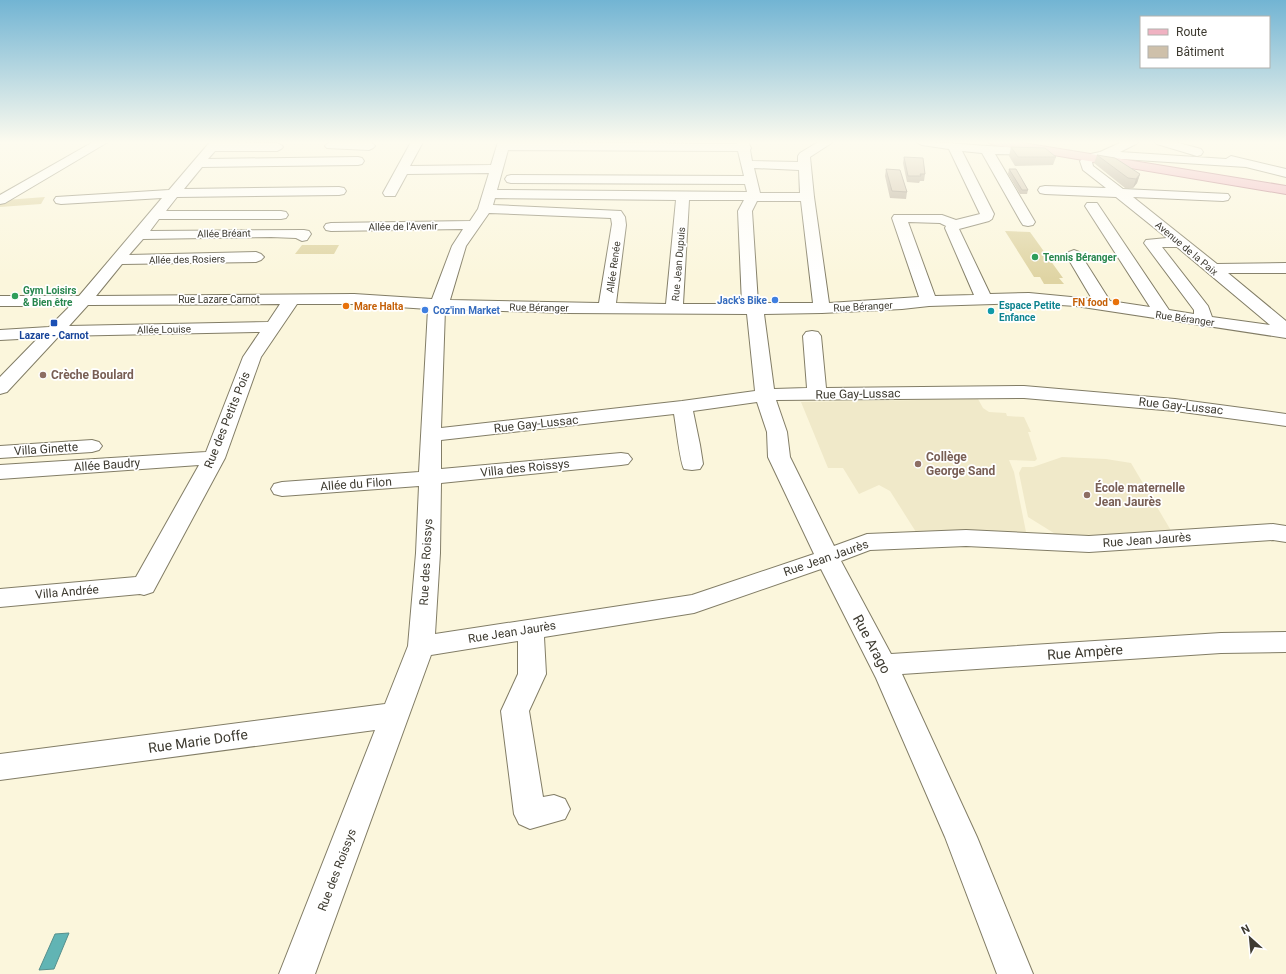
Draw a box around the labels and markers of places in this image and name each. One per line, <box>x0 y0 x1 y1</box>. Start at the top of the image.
marker: Tennis Béranger <box>1030 252 1040 262</box>
place label: Tennis Béranger <box>1043 252 1117 263</box>
place label: Gym Loisirs & Bien être <box>23 285 76 308</box>
marker: Gym Loisirs & Bien être <box>10 291 20 301</box>
place label: Jack's Bike <box>717 295 768 306</box>
marker: Jack's Bike <box>770 295 780 305</box>
place label: FN food <box>1072 297 1108 308</box>
marker: FN food <box>1111 297 1121 307</box>
place label: Espace Petite Enfance <box>999 300 1061 323</box>
marker: Mare Halta <box>341 301 351 311</box>
place label: Mare Halta <box>354 301 404 312</box>
marker: Coz'inn Market <box>420 305 430 315</box>
place label: Coz'inn Market <box>433 305 501 316</box>
marker: Espace Petite Enfance <box>986 306 996 316</box>
marker: Lazare - Carnot <box>49 318 59 328</box>
place label: Lazare - Carnot <box>19 330 89 341</box>
place label: Crèche Boulard <box>51 368 134 382</box>
marker: Crèche Boulard <box>38 370 48 380</box>
place label: Collège George Sand <box>926 450 996 478</box>
marker: Collège George Sand <box>913 459 923 469</box>
place label: École maternelle Jean Jaurès <box>1095 480 1186 509</box>
marker: École maternelle Jean Jaurès <box>1082 490 1092 500</box>

